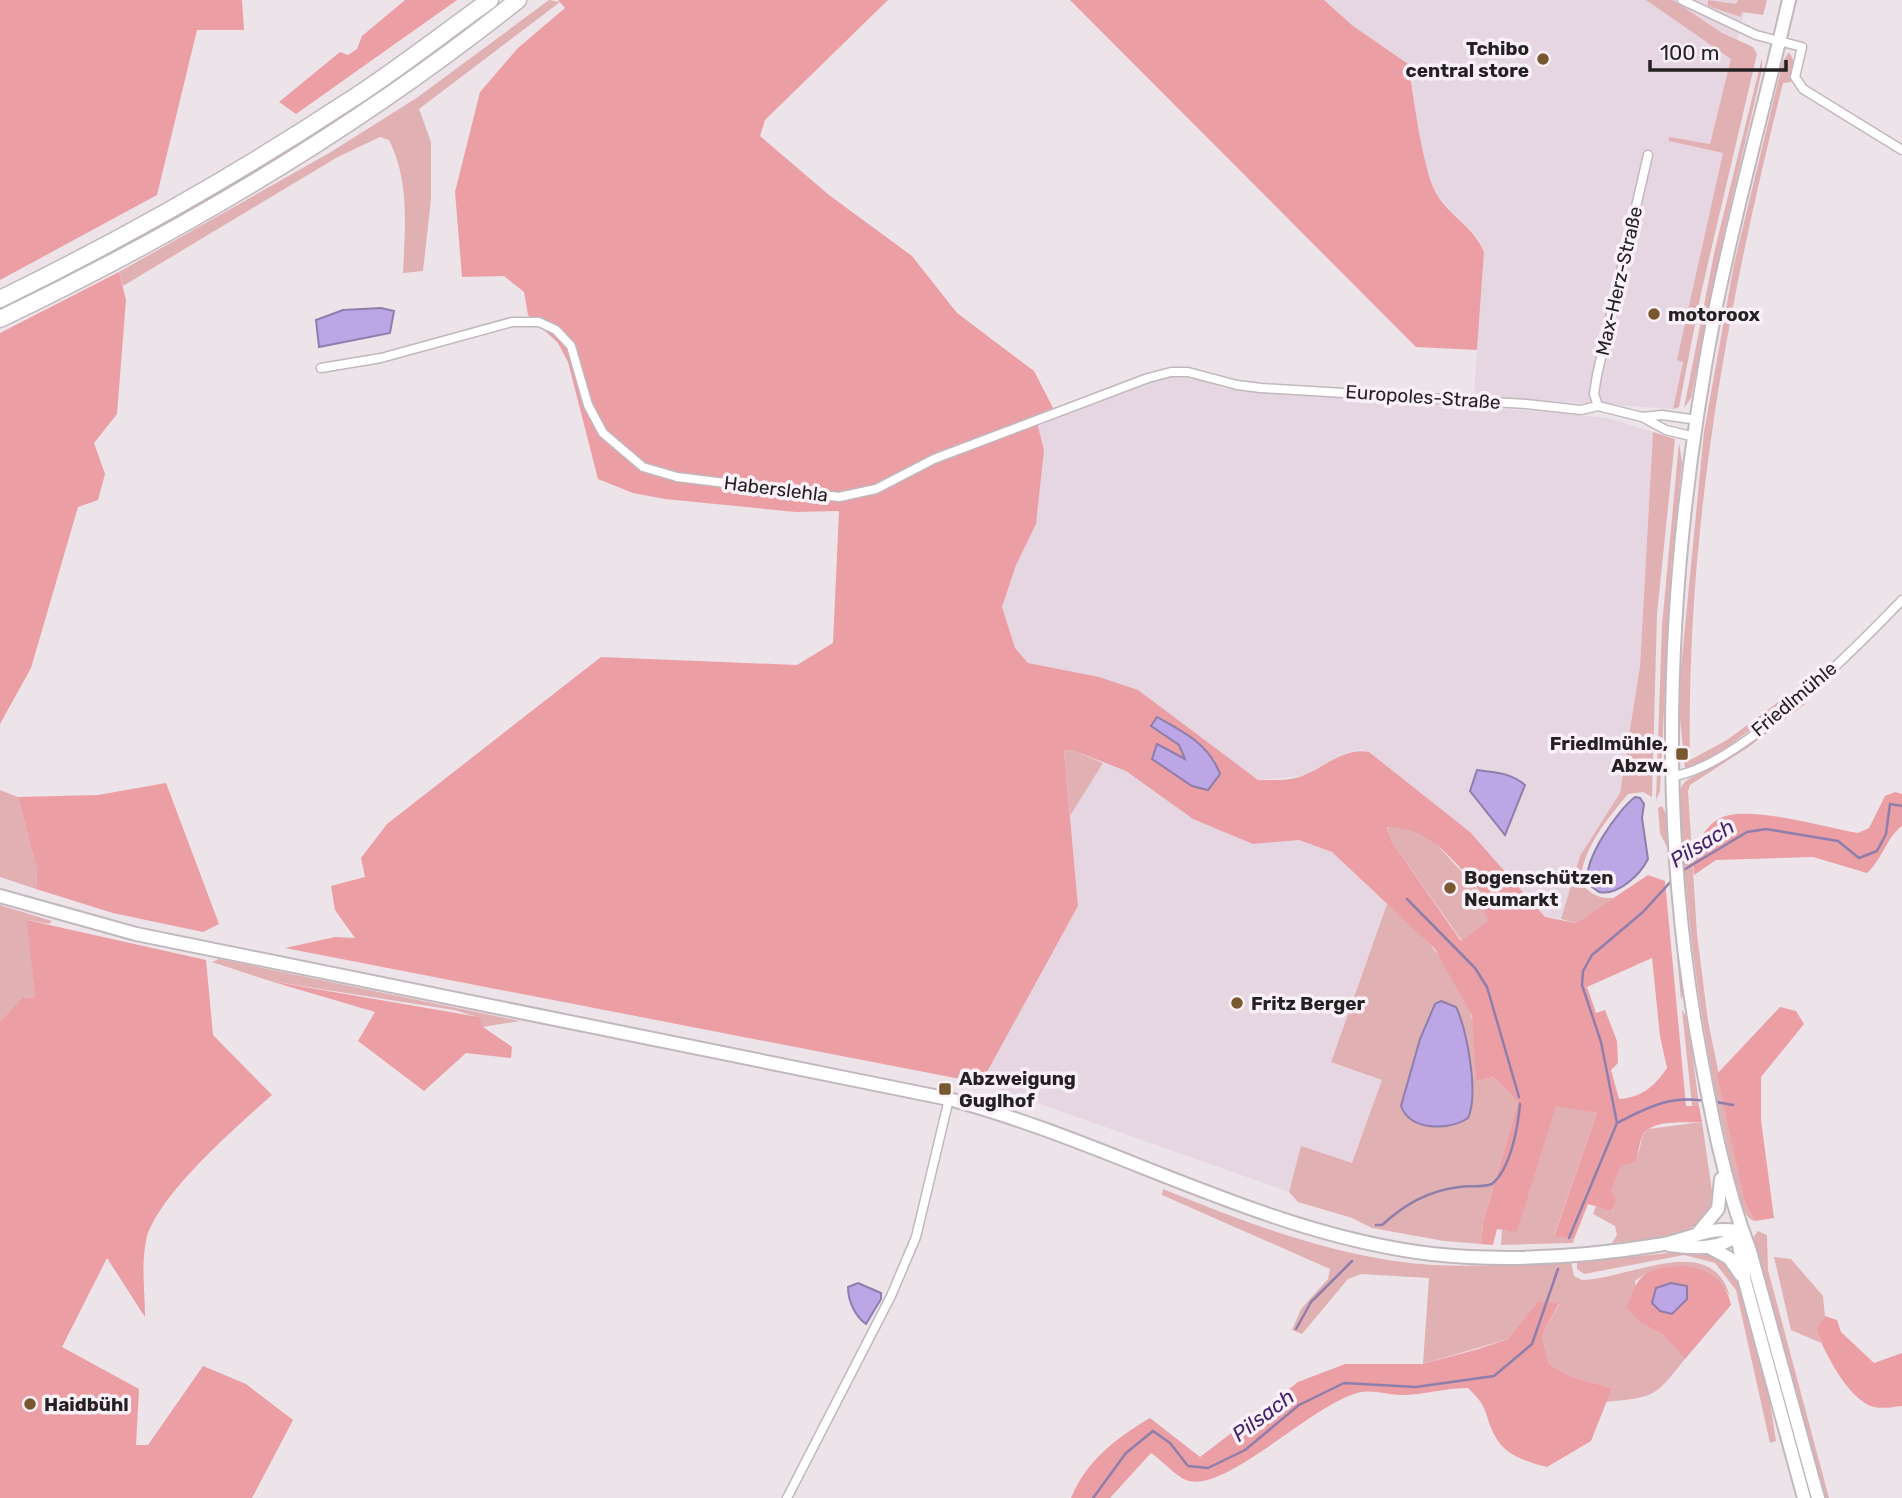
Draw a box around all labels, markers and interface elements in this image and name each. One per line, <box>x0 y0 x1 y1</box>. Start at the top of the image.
scale bar <box>1650 28 1786 72</box>
place label: Tchibo central store <box>1406 37 1529 82</box>
text: 100 m <box>1660 40 1719 65</box>
marker: Tchibo central store <box>1535 51 1551 67</box>
street label: Max-Herz-Straße <box>1591 204 1647 358</box>
place label: motoroox <box>1668 303 1760 326</box>
marker: motoroox <box>1646 306 1662 322</box>
street label: Europoles-Straße <box>1345 380 1501 414</box>
street label: Haberslehla <box>723 471 829 507</box>
street label: Friedlmühle <box>1747 657 1841 741</box>
place label: Friedlmühle, Abzw. <box>1550 732 1668 777</box>
marker: Friedlmühle, Abzw. <box>1674 746 1690 762</box>
water label: Pilsach <box>1665 814 1739 872</box>
place label: Bogenschützen Neumarkt <box>1464 866 1614 911</box>
marker: Bogenschützen Neumarkt <box>1442 880 1458 896</box>
place label: Fritz Berger <box>1251 992 1366 1015</box>
marker: Fritz Berger <box>1229 995 1245 1011</box>
place label: Abzweigung Guglhof <box>959 1067 1076 1112</box>
marker: Abzweigung Guglhof <box>937 1081 953 1097</box>
water label: Pilsach <box>1227 1384 1299 1446</box>
place label: Haidbühl <box>44 1393 129 1416</box>
marker: Haidbühl <box>22 1396 38 1412</box>

